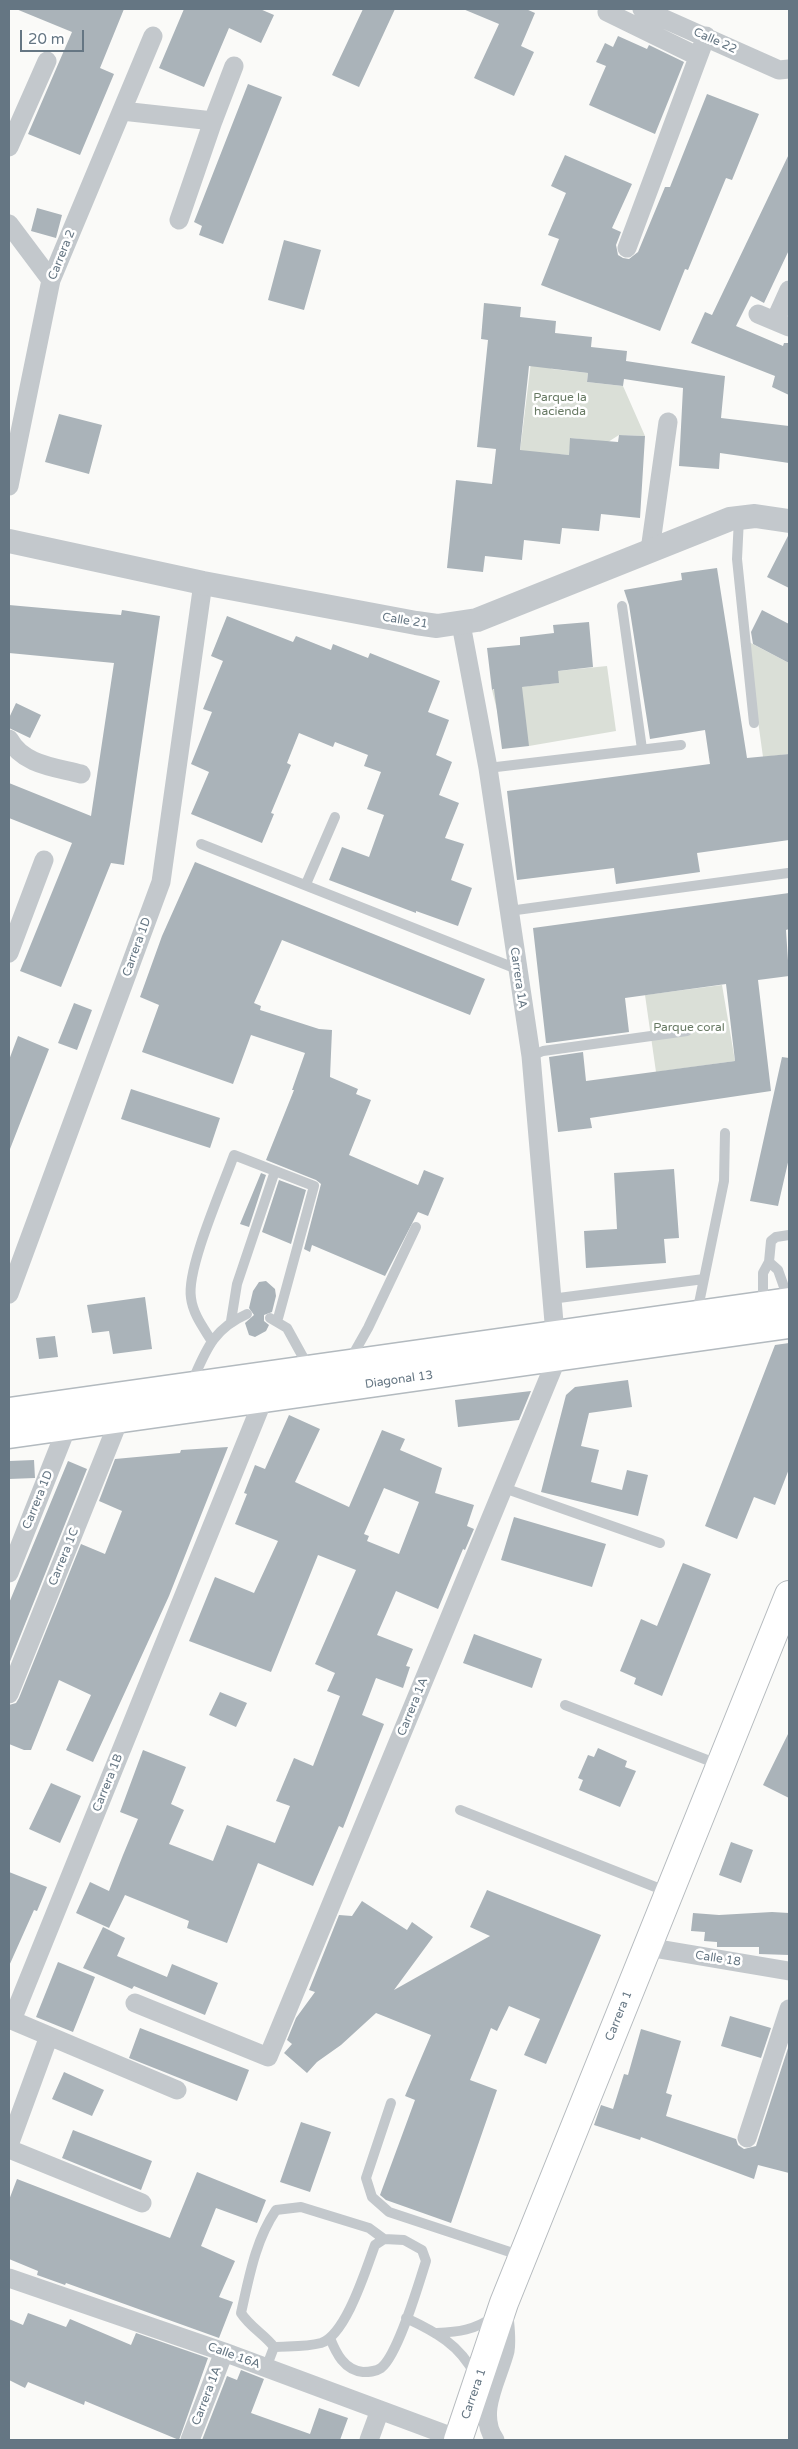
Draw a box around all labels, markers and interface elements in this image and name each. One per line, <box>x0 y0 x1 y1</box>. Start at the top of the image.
scale bar <box>22 20 86 52</box>
street label: Calle 22 <box>691 25 739 57</box>
text: 20 m <box>28 30 65 48</box>
street label: Carrera 2 <box>45 228 79 282</box>
park label: Parque la hacienda <box>533 391 587 419</box>
street label: Calle 21 <box>381 610 429 632</box>
street label: Carrera 1D <box>120 915 154 979</box>
street label: Carrera 1A <box>507 946 529 1010</box>
park label: Parque coral <box>653 1021 725 1035</box>
street label: Diagonal 13 <box>364 1368 434 1392</box>
street label: Carrera 1D <box>20 1469 56 1531</box>
street label: Carrera 1C <box>46 1526 82 1588</box>
street label: Carrera 1A <box>395 1676 431 1738</box>
street label: Carrera 1B <box>90 1752 126 1814</box>
street label: Calle 18 <box>694 1948 742 1970</box>
street label: Carrera 1 <box>602 1989 636 2043</box>
street label: Calle 16A <box>206 2340 262 2372</box>
street label: Carrera 1A <box>189 2365 225 2427</box>
street label: Carrera 1 <box>459 2367 489 2421</box>

